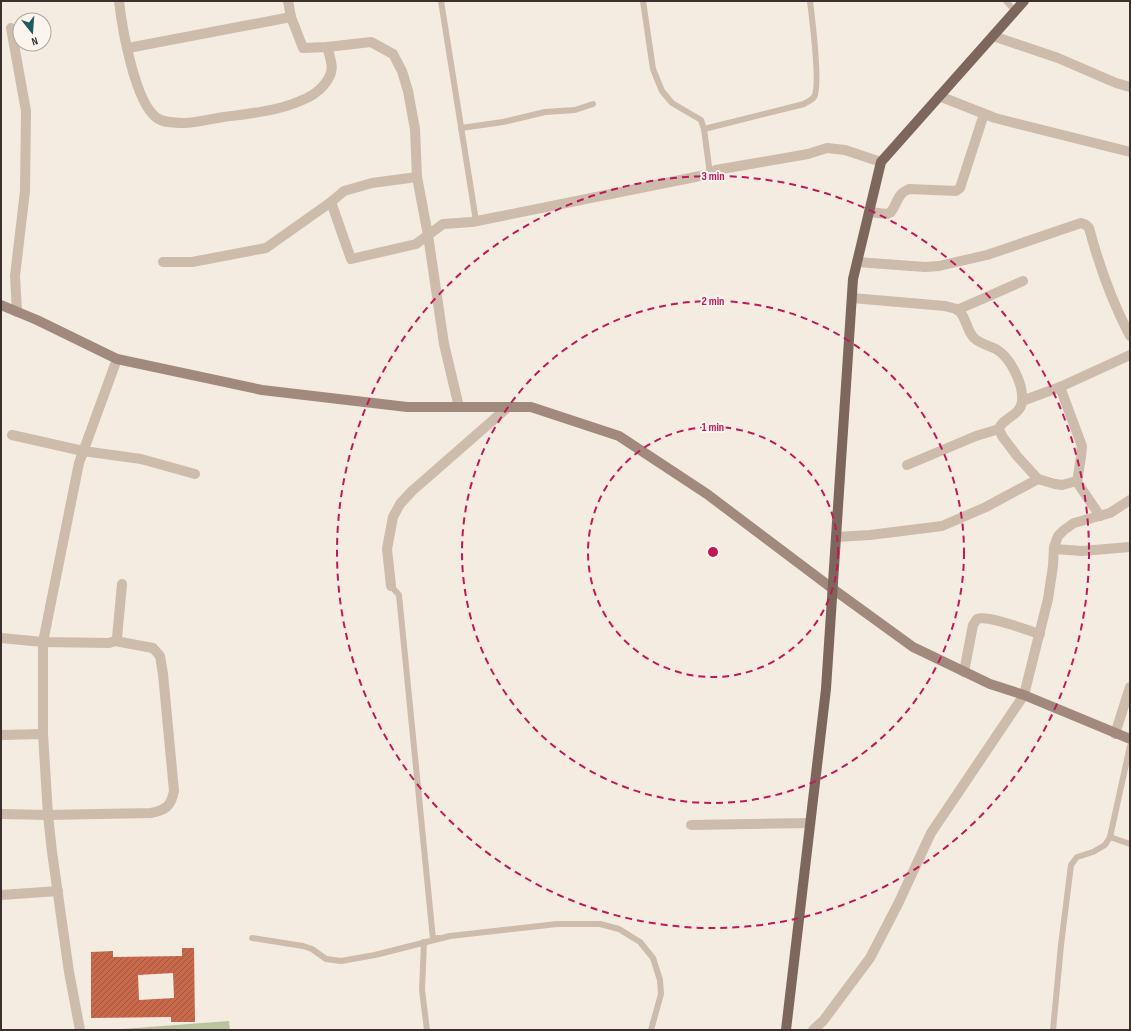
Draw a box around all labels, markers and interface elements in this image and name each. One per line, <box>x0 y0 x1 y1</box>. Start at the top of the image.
north arrow <box>12 12 52 52</box>
text: N <box>30 34 39 48</box>
text: 3 min <box>702 169 724 184</box>
text: 2 min <box>702 294 724 309</box>
text: 1 min <box>702 420 724 435</box>
centre of rings <box>706 545 720 559</box>

